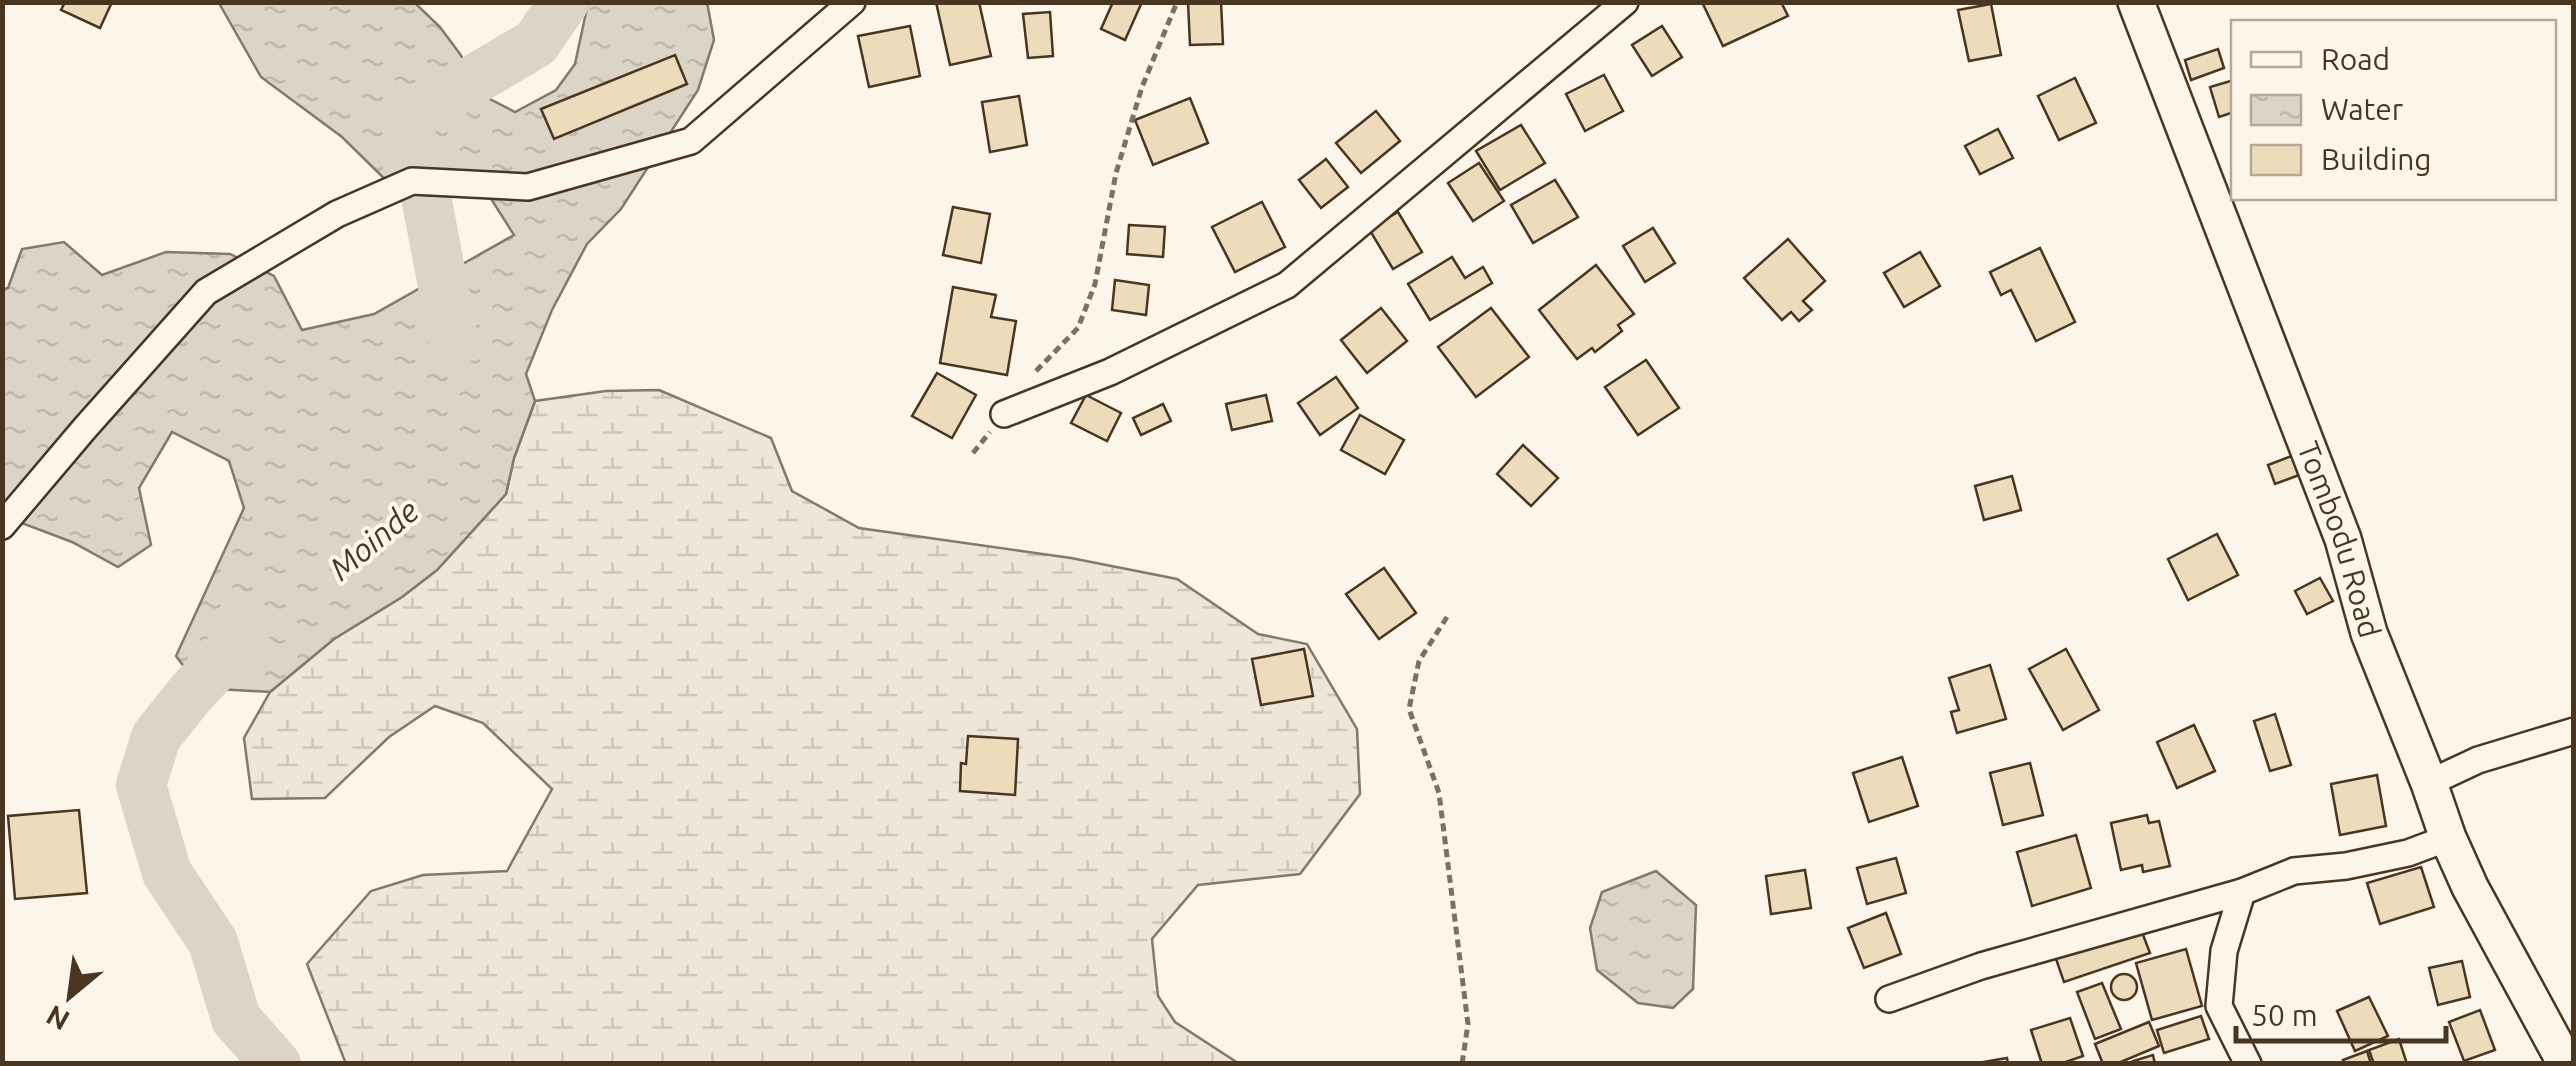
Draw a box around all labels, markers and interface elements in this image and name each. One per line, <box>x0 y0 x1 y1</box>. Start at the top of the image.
legend <box>2231 20 2556 200</box>
text: Road <box>2321 42 2390 76</box>
text: Water <box>2321 92 2404 126</box>
text: Building <box>2321 142 2432 176</box>
street label: Tombodu Road <box>2291 437 2387 641</box>
water label: Moinde <box>322 492 425 587</box>
north arrow <box>20 946 120 1046</box>
scale bar <box>2236 981 2446 1043</box>
text: 50 m <box>2251 998 2318 1032</box>
text: N <box>41 1000 74 1037</box>

